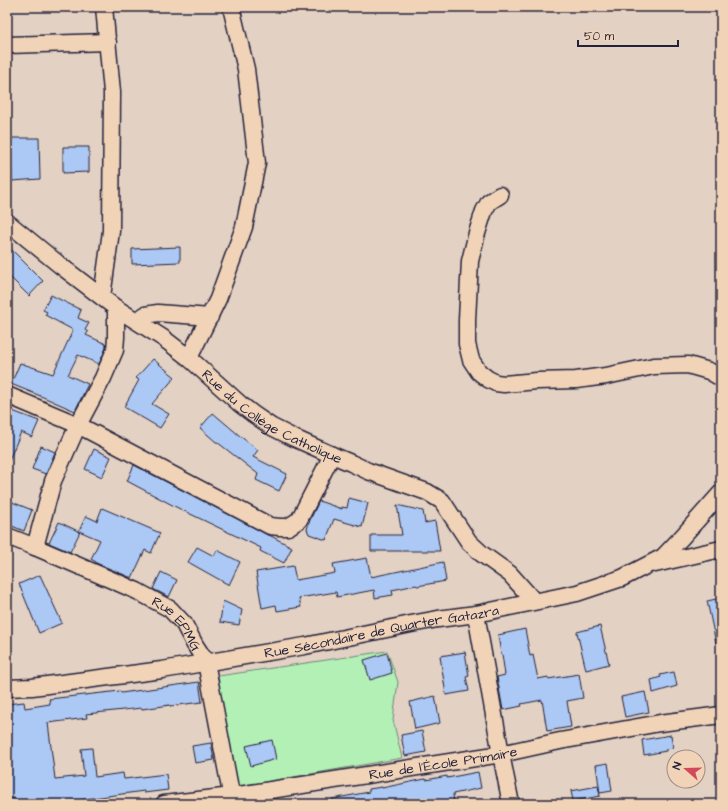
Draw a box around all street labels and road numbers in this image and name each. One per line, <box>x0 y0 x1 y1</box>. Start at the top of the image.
street label: Rue du Collège Catholique <box>197 365 345 469</box>
street label: Rue EPMG <box>148 592 206 656</box>
street label: Rue Sécondaire de Quarter Gatazra <box>263 601 501 664</box>
street label: Rue de l'École Primaire <box>368 742 520 785</box>

